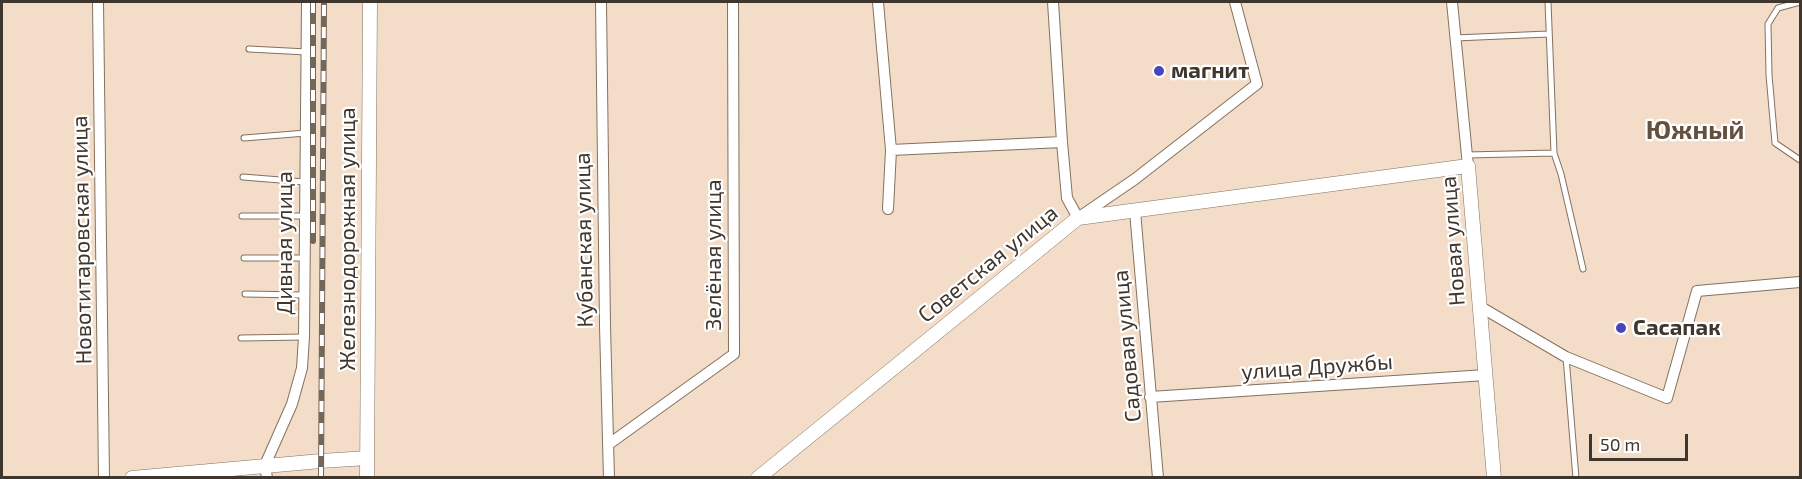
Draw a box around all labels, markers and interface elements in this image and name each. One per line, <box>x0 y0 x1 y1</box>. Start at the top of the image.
place label: магнит <box>1171 58 1249 84</box>
marker: магнит <box>1152 64 1166 78</box>
street label: Железнодорожная улица <box>335 107 361 371</box>
district label: Южный <box>1646 114 1744 146</box>
street label: Новотитаровская улица <box>67 115 97 365</box>
street label: Кубанская улица <box>569 152 599 328</box>
street label: Дивная улица <box>272 171 298 315</box>
street label: Новая улица <box>1435 175 1471 307</box>
street label: Зелёная улица <box>701 179 727 331</box>
street label: Советская улица <box>913 200 1063 328</box>
street label: Садовая улица <box>1107 269 1147 423</box>
place label: Сасапак <box>1633 315 1721 341</box>
marker: Сасапак <box>1614 321 1628 335</box>
street label: улица Дружбы <box>1240 349 1394 385</box>
scale bar <box>1592 422 1691 460</box>
text: 50 m <box>1600 433 1640 455</box>

